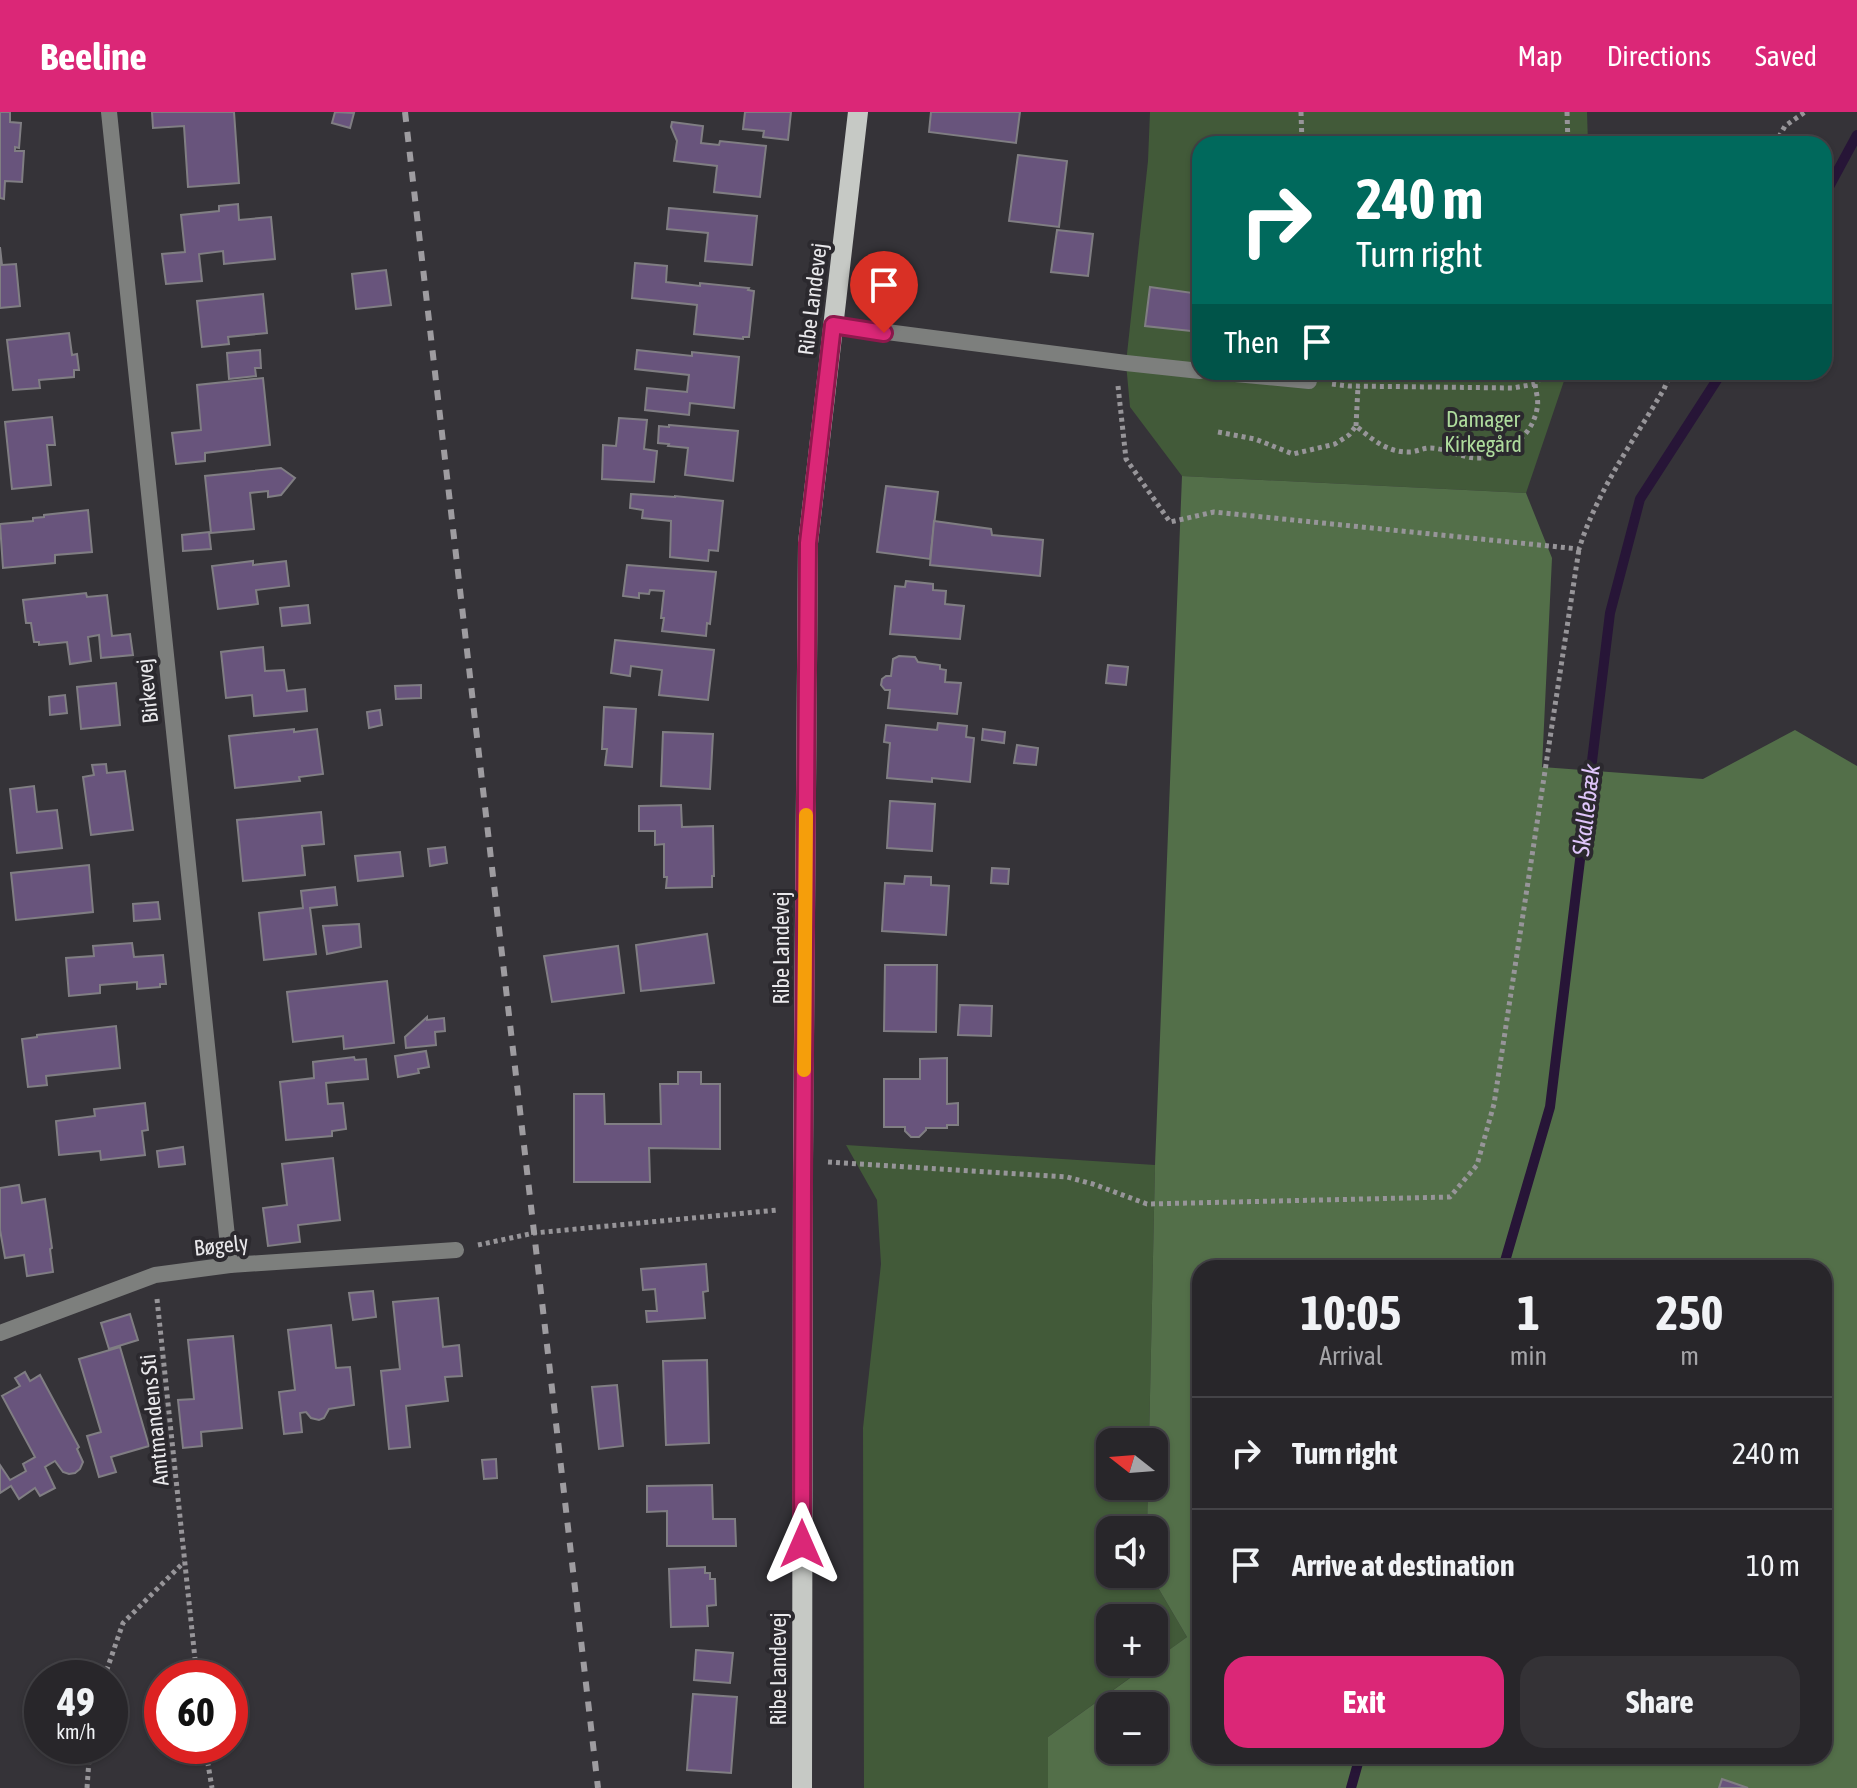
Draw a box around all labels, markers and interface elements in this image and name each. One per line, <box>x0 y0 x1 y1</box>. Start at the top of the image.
text: Beeline <box>40 35 147 78</box>
text: Map <box>1518 40 1563 72</box>
text: Directions <box>1607 40 1711 72</box>
text: Saved <box>1755 40 1817 72</box>
text: 240 m <box>1356 167 1483 231</box>
icon: right <box>1224 168 1328 272</box>
text: Turn right <box>1356 233 1483 275</box>
street label: Ribe Landevej <box>792 241 832 357</box>
pin <box>850 251 918 333</box>
icon: arrive <box>862 263 906 307</box>
icon: arrive <box>1295 320 1339 364</box>
text: Then <box>1224 325 1279 359</box>
park label: Damager Kirkegård <box>1444 406 1522 457</box>
street label: Birkevej <box>131 657 163 725</box>
water label: Skallebæk <box>1567 762 1605 858</box>
street label: Ribe Landevej <box>768 892 794 1005</box>
street label: Bøgely <box>193 1229 249 1261</box>
text: 10:05 <box>1301 1285 1401 1340</box>
text: 1 <box>1517 1285 1540 1340</box>
text: 250 <box>1656 1285 1723 1340</box>
text: Arrival <box>1319 1341 1383 1371</box>
text: min <box>1510 1341 1547 1371</box>
text: m <box>1680 1341 1699 1371</box>
street label: Amtmandens Sti <box>134 1353 174 1487</box>
north arrow <box>1096 1428 1168 1500</box>
map controls <box>1096 1428 1168 1764</box>
icon: right <box>1224 1431 1268 1475</box>
text: Turn right <box>1292 1436 1398 1470</box>
text: 240 m <box>1732 1436 1800 1470</box>
position arrow <box>760 1502 844 1586</box>
button: sound <box>1096 1516 1168 1588</box>
icon: arrive <box>1224 1543 1268 1587</box>
text: Arrive at destination <box>1292 1548 1514 1582</box>
text: 10 m <box>1746 1548 1800 1582</box>
button: + <box>1096 1604 1168 1676</box>
street label: Ribe Landevej <box>765 1613 791 1726</box>
button: Exit <box>1224 1656 1504 1748</box>
button: Share <box>1520 1656 1800 1748</box>
speed limit sign: 60 <box>144 1660 248 1764</box>
text: 49 <box>57 1679 95 1724</box>
button: − <box>1096 1692 1168 1764</box>
text: km/h <box>56 1720 96 1743</box>

